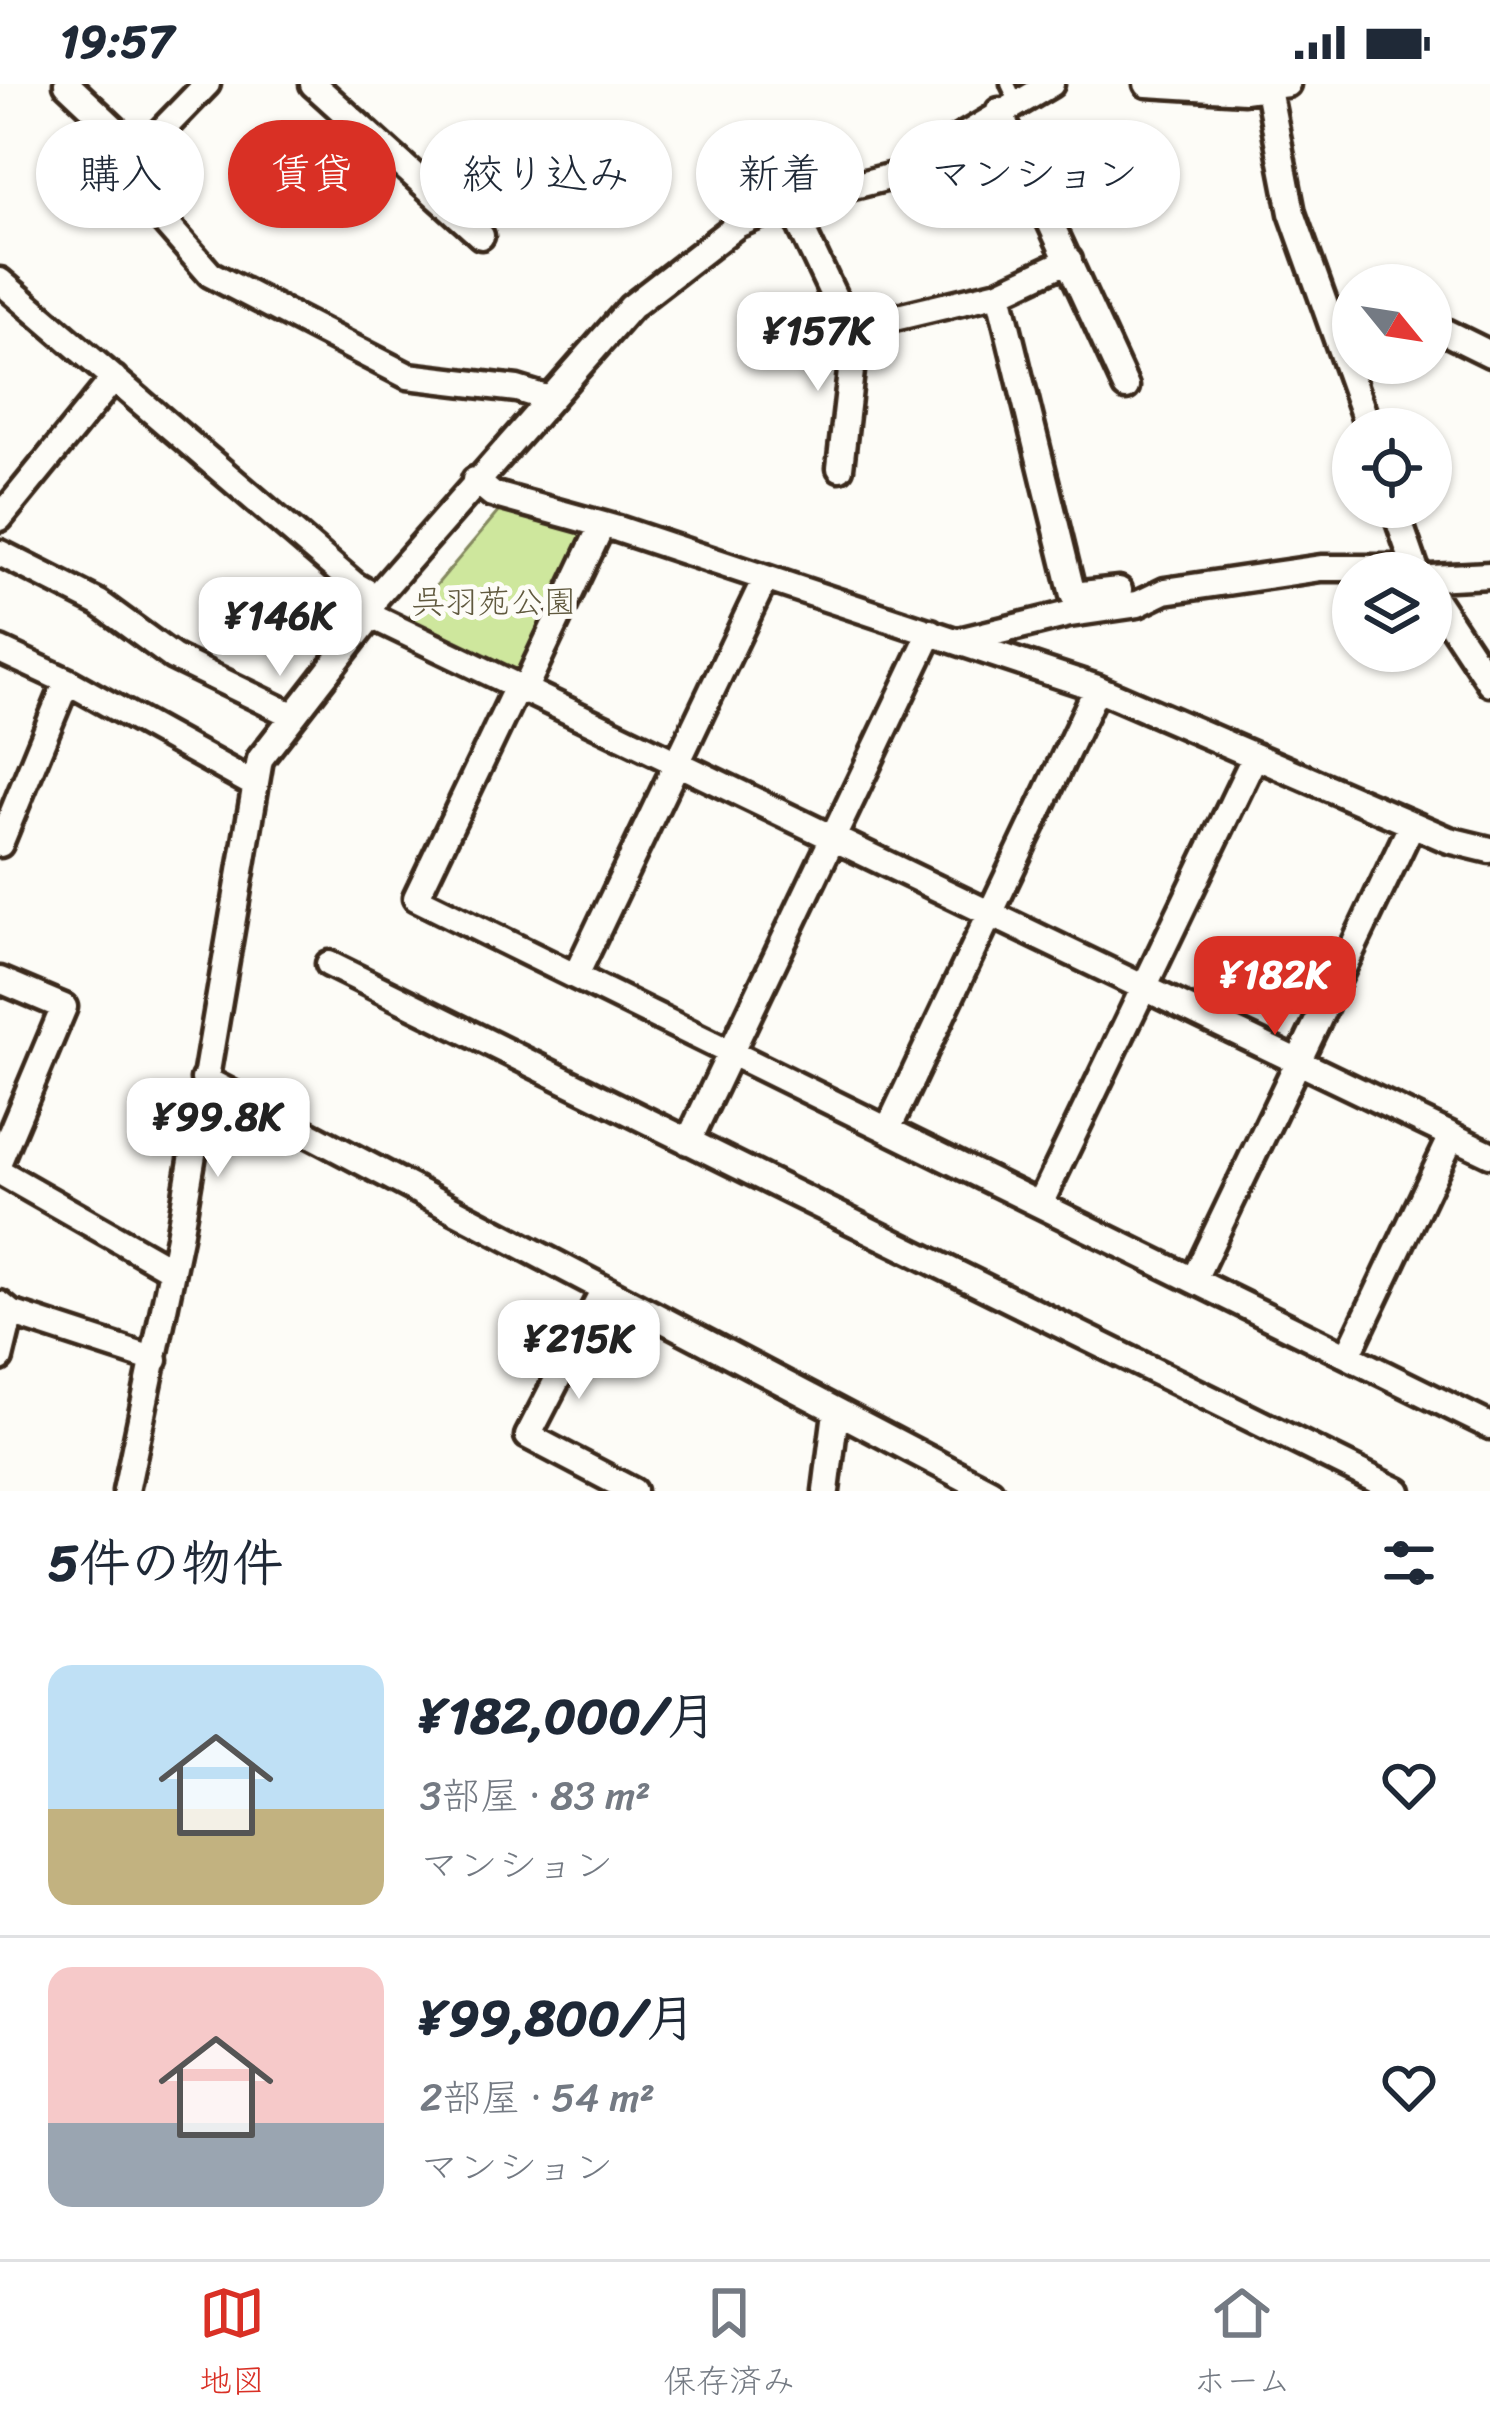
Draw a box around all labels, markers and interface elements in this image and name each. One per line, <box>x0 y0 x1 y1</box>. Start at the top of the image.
text: 19:57 <box>60 2 174 82</box>
chip: 購入 <box>36 120 204 228</box>
chip: 賃貸 <box>228 120 396 228</box>
chip: 絞り込み <box>420 120 672 228</box>
chip: 新着 <box>696 120 864 228</box>
chip: マンション <box>888 120 1180 228</box>
north arrow <box>1332 264 1452 384</box>
map controls <box>1332 264 1452 672</box>
pin: ¥157K <box>734 292 902 394</box>
text: ¥157K <box>764 296 872 365</box>
button: locate <box>1332 408 1452 528</box>
button: layers <box>1332 552 1452 672</box>
park label: 呉羽苑公園 <box>412 573 577 631</box>
pin: ¥146K <box>196 577 364 679</box>
text: ¥146K <box>226 581 334 650</box>
pin: ¥182K <box>1191 936 1359 1038</box>
text: ¥182K <box>1221 940 1329 1009</box>
pin: ¥99.8K <box>120 1078 316 1180</box>
text: ¥99.8K <box>154 1082 282 1151</box>
pin: ¥215K <box>495 1300 663 1402</box>
text: ¥215K <box>525 1304 633 1373</box>
text: 5件の物件 <box>48 1518 283 1608</box>
icon: filters <box>1376 1530 1442 1596</box>
text: ¥182,000/月 <box>420 1671 717 1761</box>
icon: home <box>144 1713 288 1857</box>
icon: heart <box>1376 1752 1442 1818</box>
text: 3部屋 · 83 m² <box>420 1761 651 1830</box>
text: マンション <box>420 1830 613 1899</box>
text: ¥99,800/月 <box>420 1973 696 2063</box>
icon: home <box>144 2015 288 2159</box>
icon: heart <box>1376 2054 1442 2120</box>
text: 2部屋 · 54 m² <box>420 2063 655 2132</box>
text: マンション <box>420 2132 613 2201</box>
tab: 地図 <box>199 2280 265 2410</box>
tab: 保存済み <box>663 2280 795 2410</box>
tab: ホーム <box>1193 2280 1291 2410</box>

